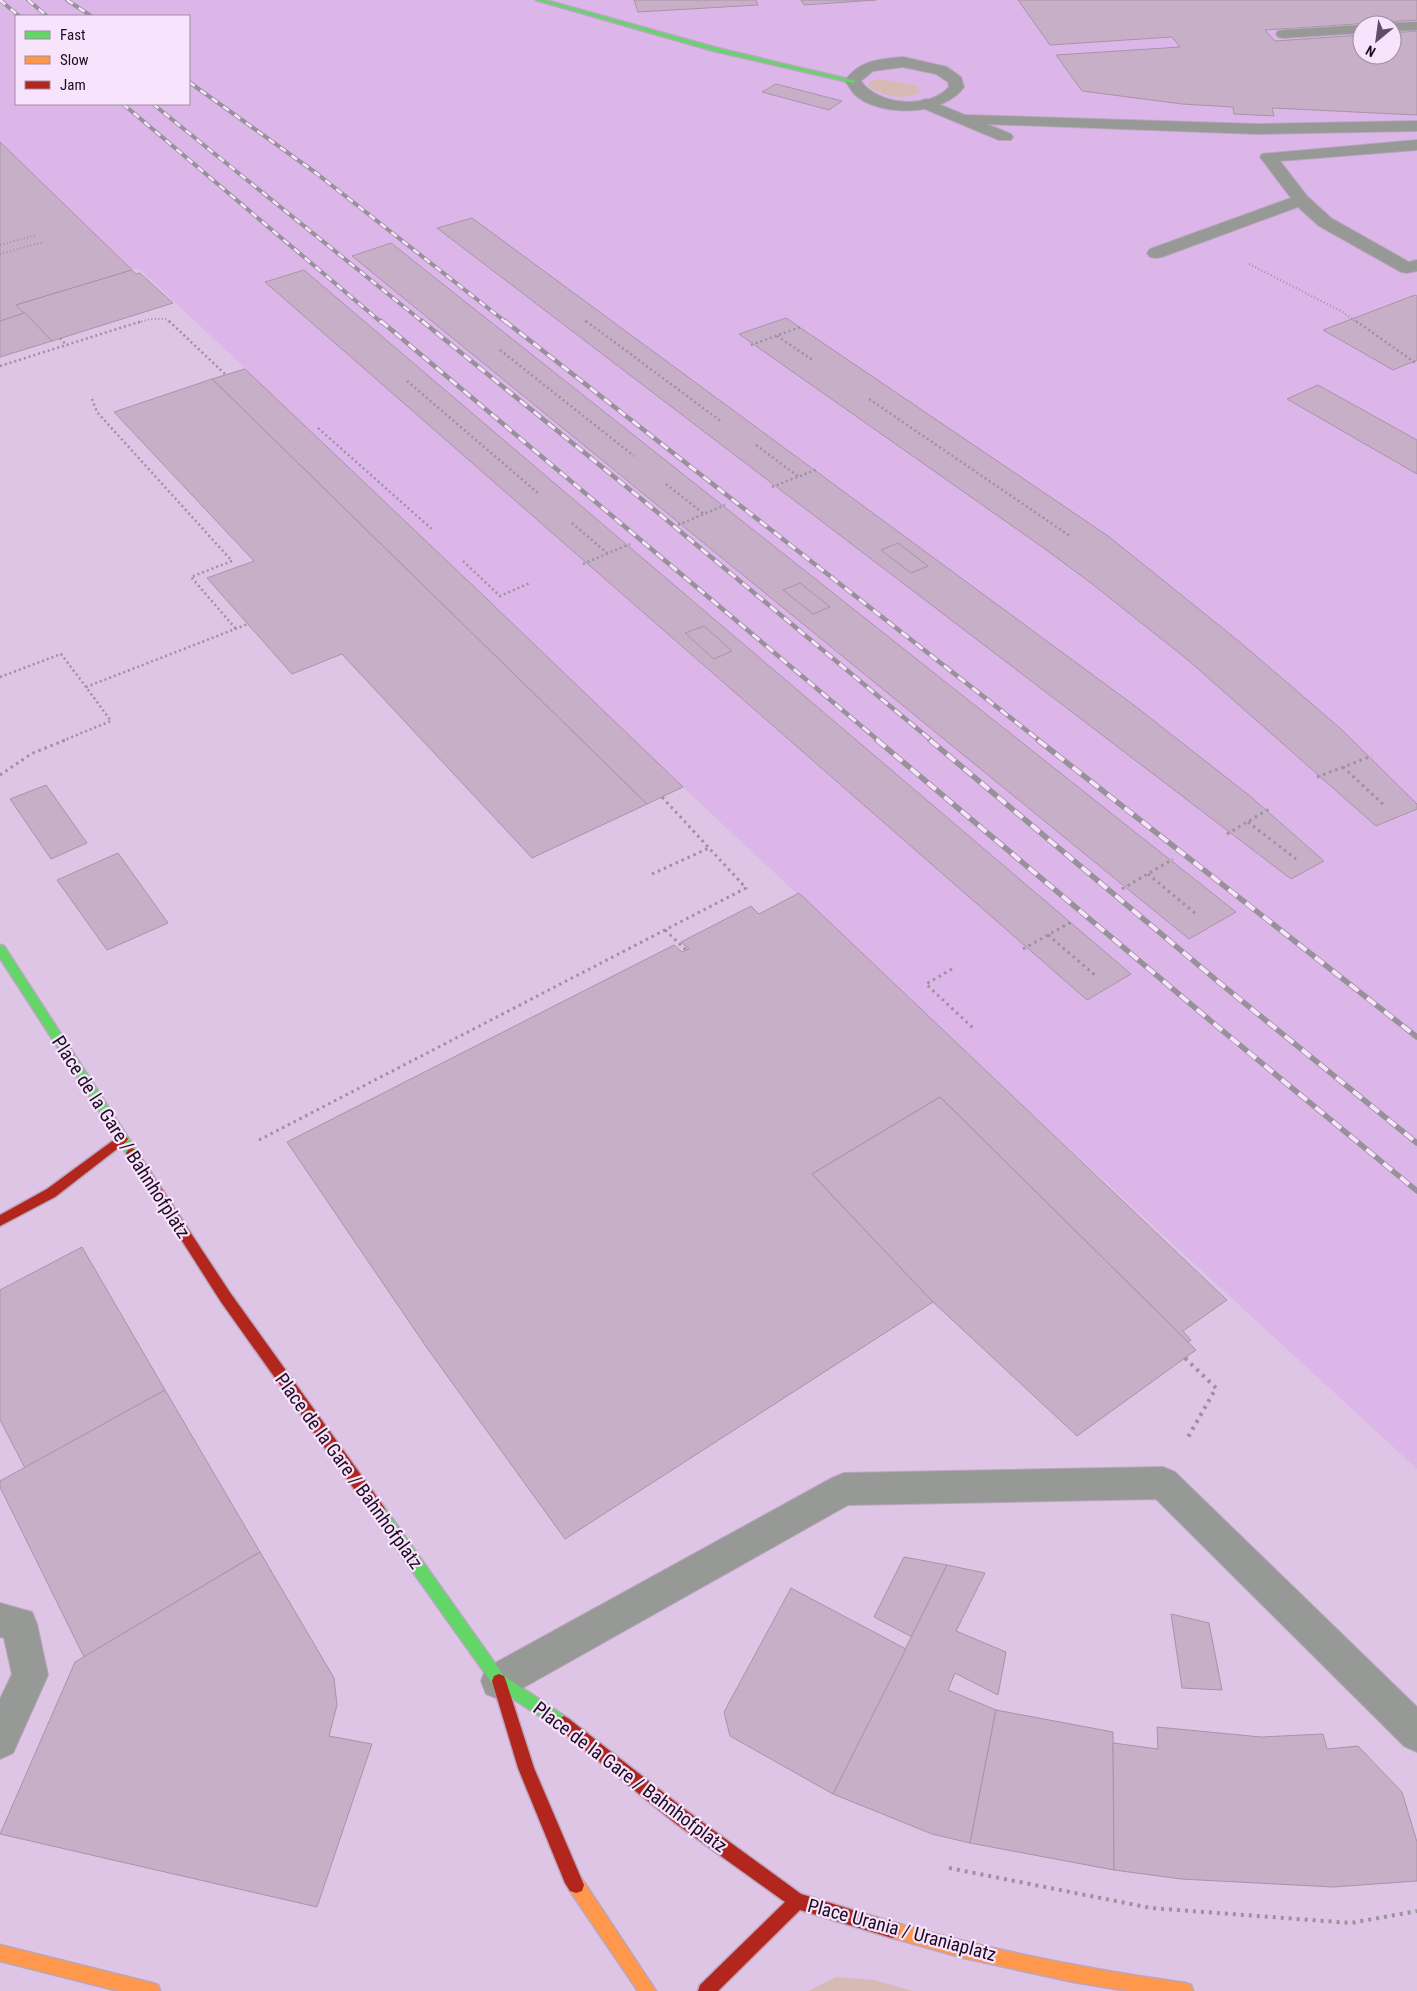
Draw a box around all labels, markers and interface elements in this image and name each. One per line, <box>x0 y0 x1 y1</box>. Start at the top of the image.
legend <box>15 15 190 105</box>
north arrow <box>1352 15 1402 65</box>
text: Fast <box>60 26 85 44</box>
text: N <box>1363 42 1378 60</box>
text: Slow <box>60 51 89 69</box>
text: Jam <box>60 76 86 94</box>
street label: Place de la Gare / Bahnhofplatz <box>47 1032 195 1242</box>
street label: Place de la Gare / Bahnhofplatz <box>270 1369 428 1573</box>
street label: Place de la Gare / Bahnhofplatz <box>529 1697 731 1857</box>
street label: Place Urania / Uraniaplatz <box>805 1894 999 1966</box>

